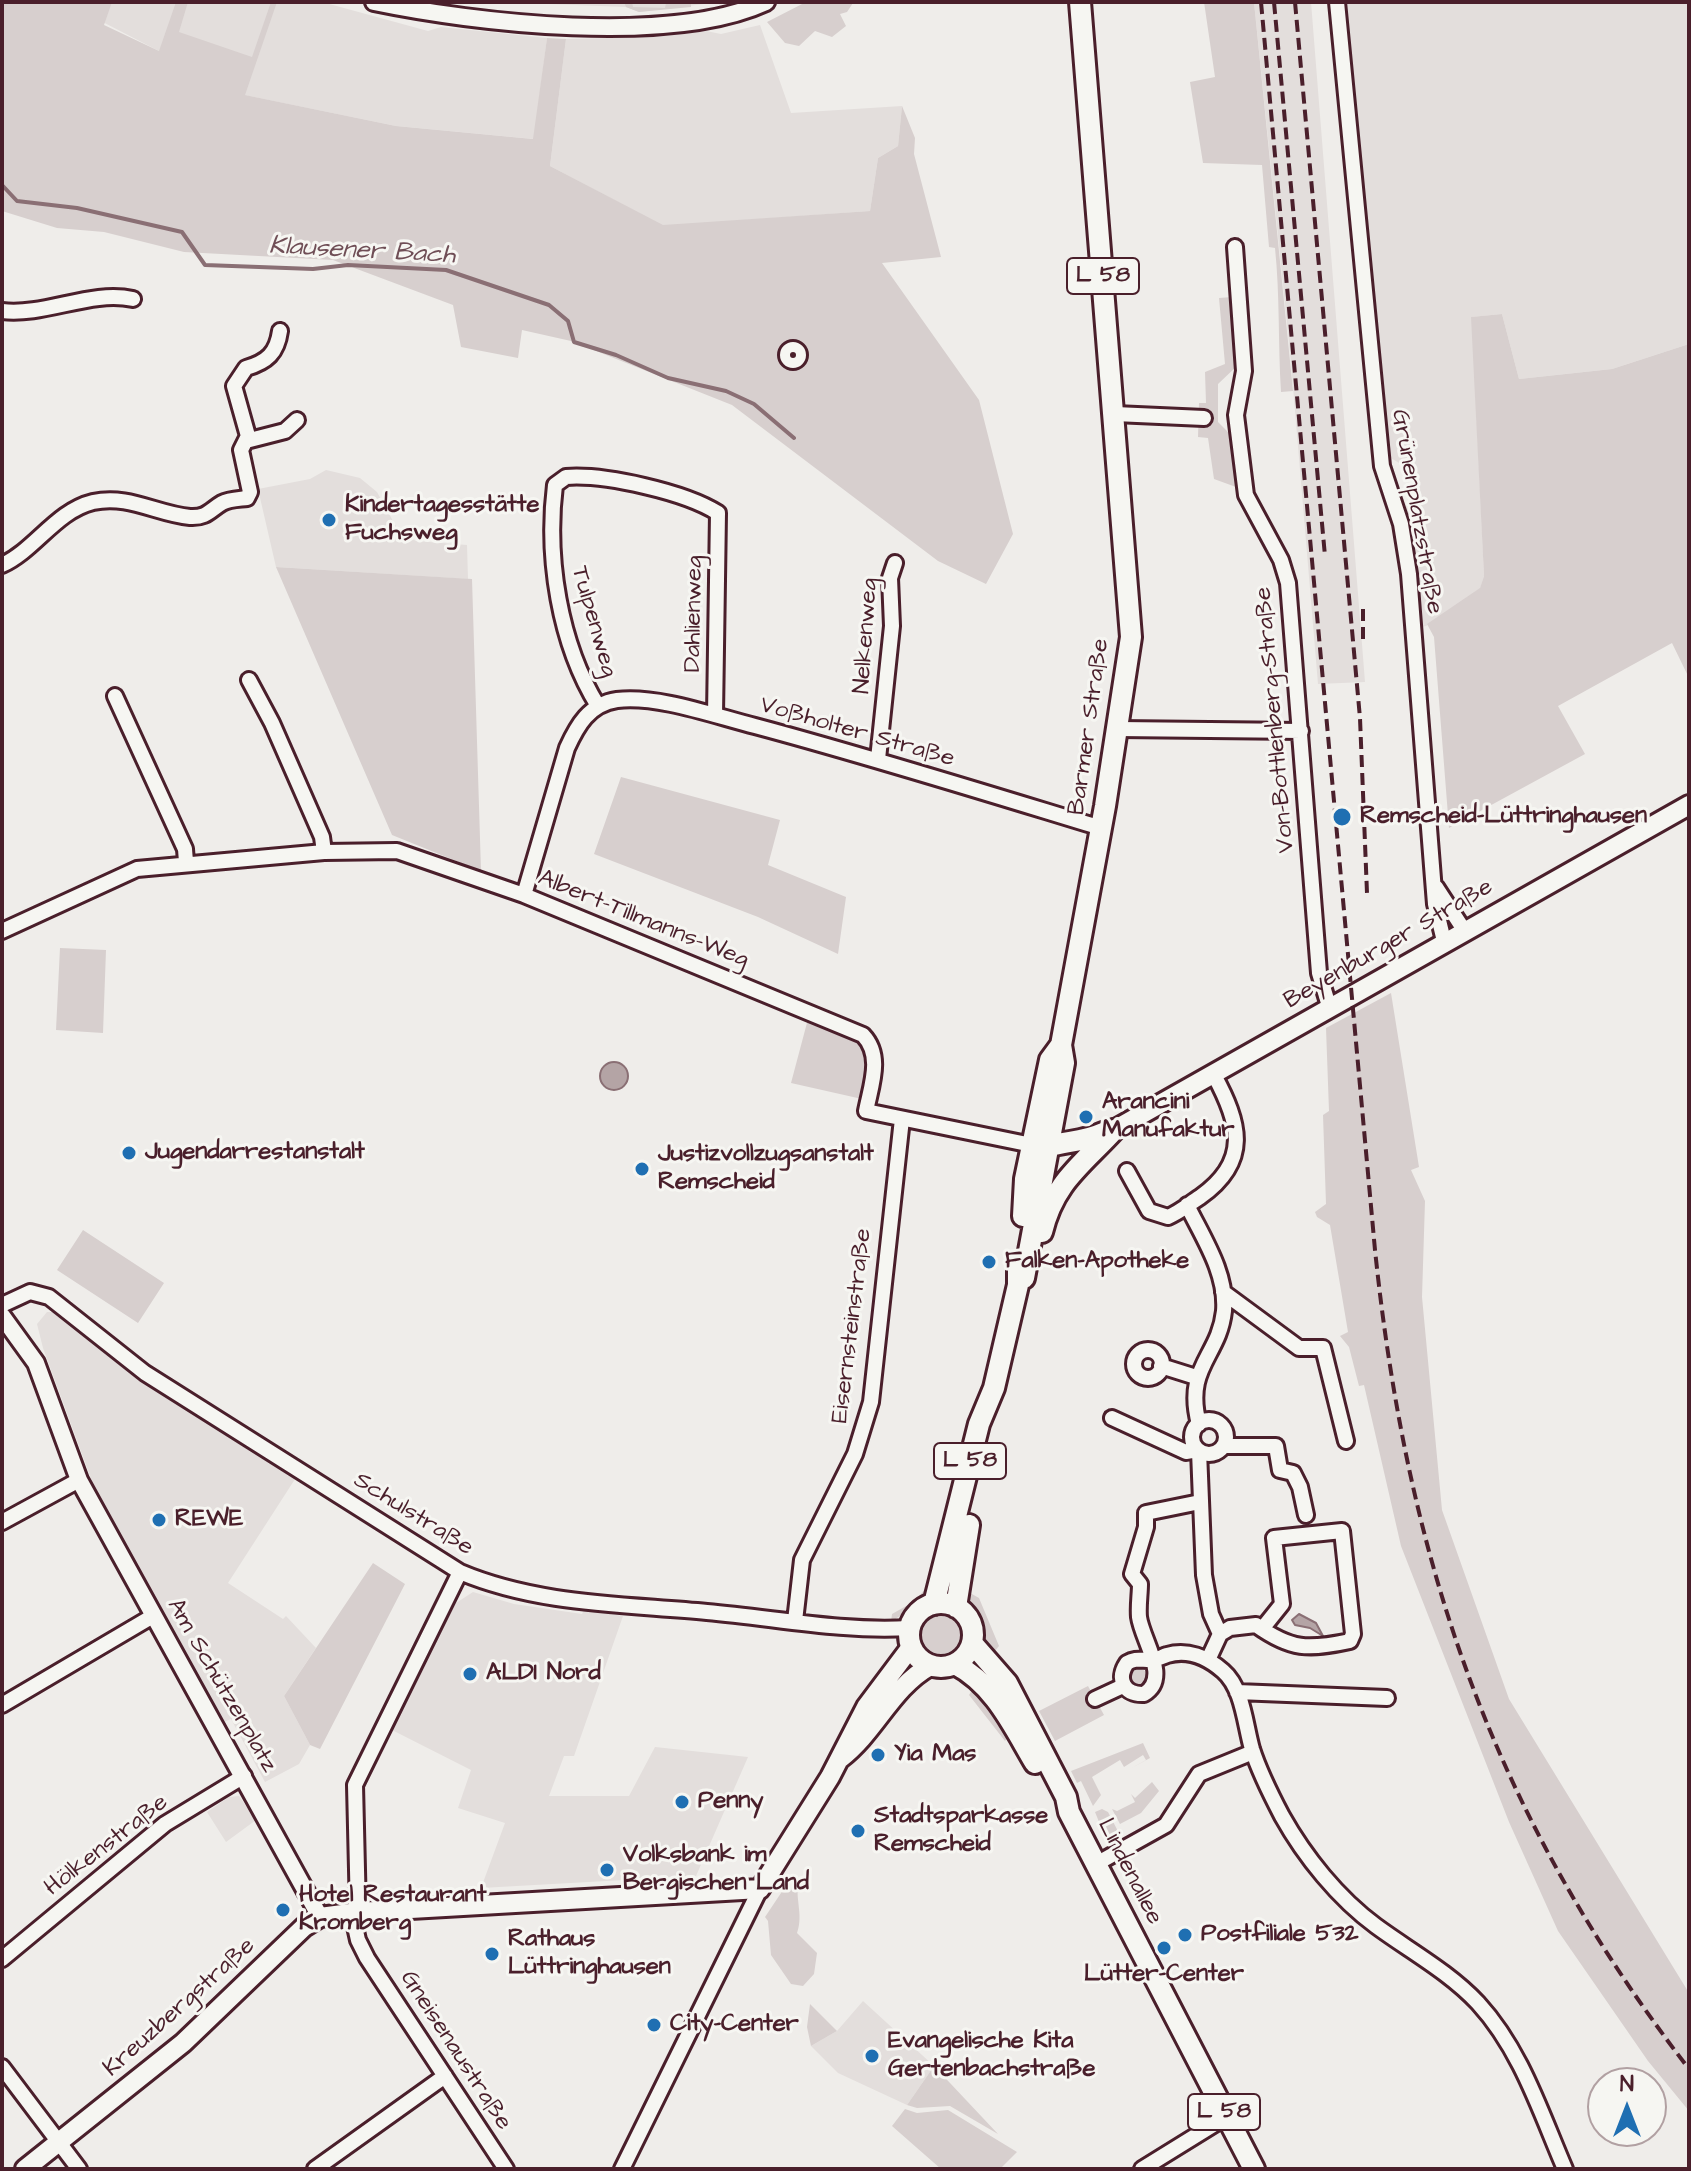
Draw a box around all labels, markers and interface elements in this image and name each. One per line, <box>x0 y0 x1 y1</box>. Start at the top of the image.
water label: Klausener Bach <box>268 232 456 272</box>
road number: L 58 <box>1067 258 1139 294</box>
street label: Grünenplatzstraße <box>1384 407 1448 617</box>
place label: Kindertagesstätte Fuchsweg <box>345 492 539 548</box>
marker: Kindertagesstätte Fuchsweg <box>320 511 338 529</box>
street label: Dahlienweg <box>680 555 710 673</box>
street label: Tulpenweg <box>563 563 623 681</box>
street label: Nelkenweg <box>849 577 885 695</box>
street label: Von-Bottlenberg-Straße <box>1250 586 1302 854</box>
street label: Barmer Straße <box>1063 637 1117 817</box>
street label: Voßholter Straße <box>756 691 958 775</box>
place label: Remscheid-Lüttringhausen <box>1360 803 1647 831</box>
marker: Remscheid-Lüttringhausen <box>1331 806 1353 828</box>
street label: Albert-Tillmanns-Weg <box>534 865 752 975</box>
street label: Beyenburger Straße <box>1280 874 1498 1016</box>
place label: Arancini Manufaktur <box>1102 1089 1235 1145</box>
marker: Arancini Manufaktur <box>1077 1108 1095 1126</box>
place label: Jugendarrestanstalt <box>145 1139 365 1167</box>
place label: Justizvollzugsanstalt Remscheid <box>658 1141 874 1197</box>
marker: Jugendarrestanstalt <box>120 1144 138 1162</box>
marker: Justizvollzugsanstalt Remscheid <box>633 1160 651 1178</box>
street label: Eisernsteinstraße <box>827 1227 879 1425</box>
place label: Falken-Apotheke <box>1005 1248 1189 1276</box>
marker: Falken-Apotheke <box>980 1253 998 1271</box>
road number: L 58 <box>934 1443 1006 1479</box>
street label: Schulstraße <box>348 1467 478 1563</box>
place label: REWE <box>175 1506 243 1534</box>
marker: REWE <box>150 1511 168 1529</box>
street label: Am Schützenplatz <box>160 1594 282 1778</box>
place label: ALDI Nord <box>486 1660 601 1688</box>
marker: ALDI Nord <box>461 1665 479 1683</box>
place label: Yia Mas <box>894 1741 976 1769</box>
marker: Yia Mas <box>869 1746 887 1764</box>
place label: Penny <box>698 1788 763 1816</box>
street label: Hölkenstraße <box>40 1789 174 1903</box>
marker: Penny <box>673 1793 691 1811</box>
place label: Stadtsparkasse Remscheid <box>874 1803 1048 1859</box>
street label: Lindenallee <box>1090 1814 1168 1930</box>
marker: Stadtsparkasse Remscheid <box>849 1822 867 1840</box>
place label: Volksbank im Bergischen Land <box>623 1842 809 1898</box>
marker: Volksbank im Bergischen Land <box>598 1861 616 1879</box>
place label: Hotel Restaurant Kromberg <box>299 1882 486 1938</box>
marker: Hotel Restaurant Kromberg <box>274 1901 292 1919</box>
place label: Postfiliale 532 <box>1201 1921 1358 1949</box>
place label: Rathaus Lüttringhausen <box>508 1926 671 1982</box>
marker: Postfiliale 532 <box>1176 1926 1194 1944</box>
street label: Kreuzbergstraße <box>98 1932 262 2084</box>
marker: Lütter-Center <box>1155 1939 1173 1957</box>
marker: Rathaus Lüttringhausen <box>483 1945 501 1963</box>
place label: Lütter-Center <box>1084 1961 1244 1989</box>
street label: Gneisenaustraße <box>393 1966 517 2136</box>
place label: City-Center <box>670 2011 799 2039</box>
marker: City-Center <box>645 2016 663 2034</box>
place label: Evangelische Kita Gertenbachstraße <box>888 2028 1096 2084</box>
marker: Evangelische Kita Gertenbachstraße <box>863 2047 881 2065</box>
north arrow <box>1587 2067 1667 2147</box>
text: N <box>1620 2069 1634 2100</box>
road number: L 58 <box>1188 2094 1260 2130</box>

